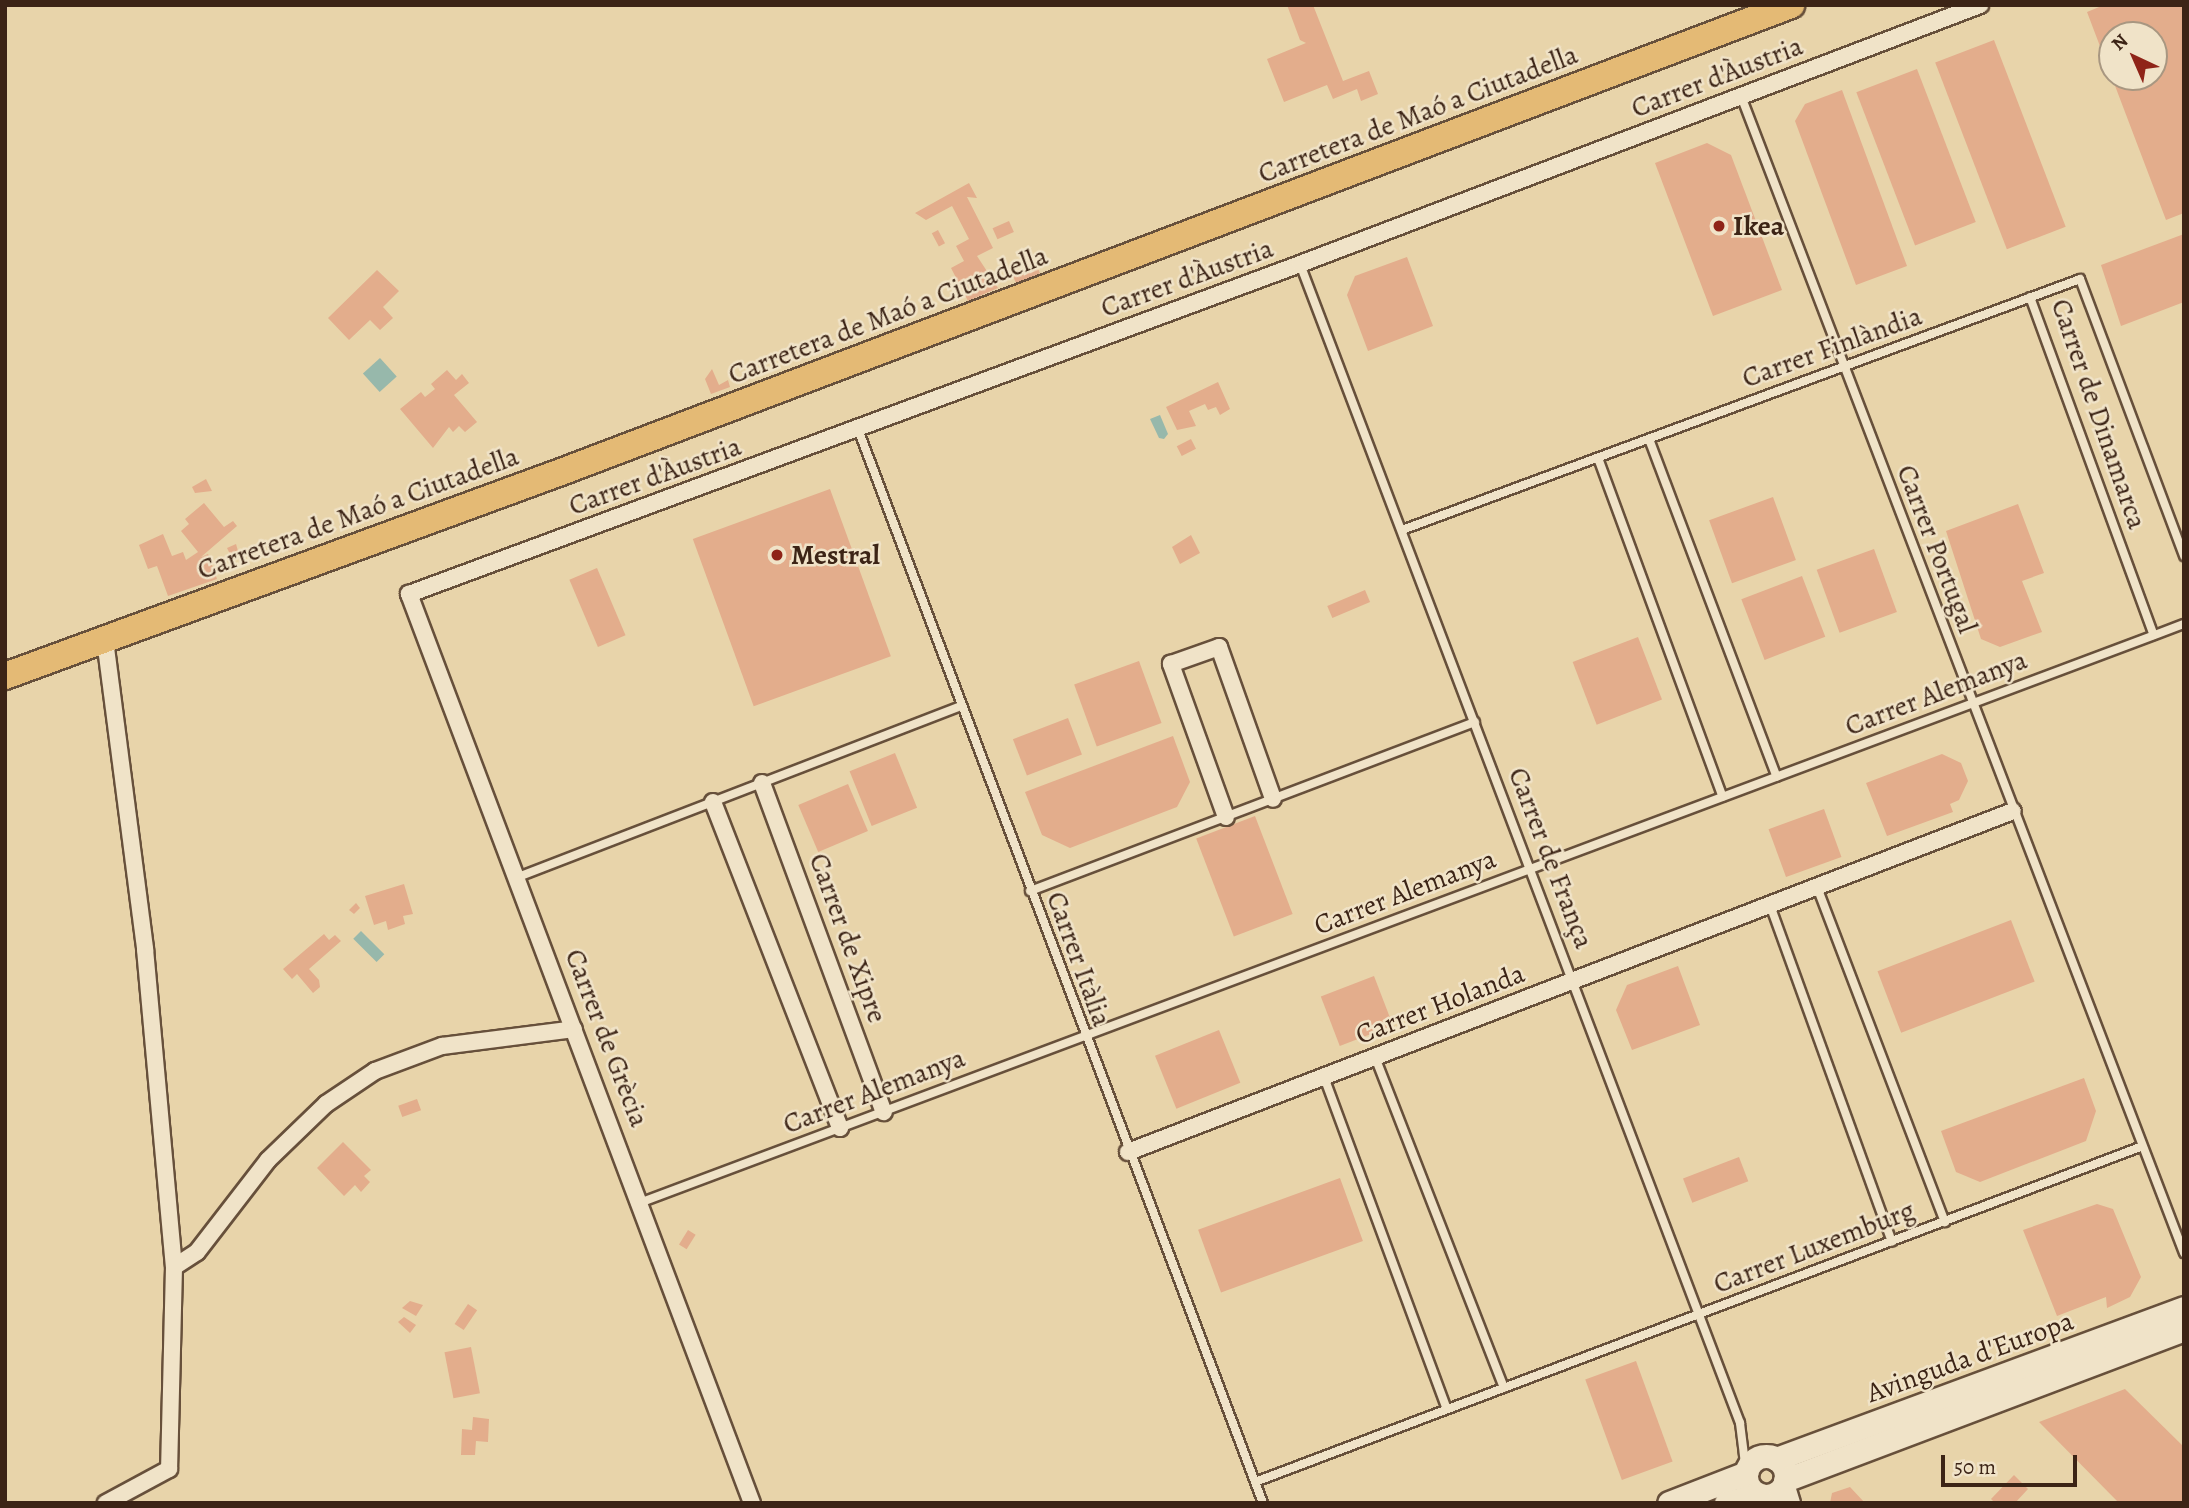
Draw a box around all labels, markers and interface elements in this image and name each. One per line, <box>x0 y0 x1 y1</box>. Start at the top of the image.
north arrow <box>2098 21 2168 91</box>
text: N <box>2106 28 2134 56</box>
street label: Carrer d'Àustria <box>1627 29 1807 125</box>
street label: Carretera de Maó a Ciutadella <box>1254 38 1582 190</box>
place label: Ikea <box>1733 209 1784 243</box>
marker: Ikea <box>1711 218 1727 234</box>
street label: Carrer d'Àustria <box>1096 231 1278 325</box>
street label: Carretera de Maó a Ciutadella <box>724 239 1052 391</box>
street label: Carrer de Dinamarca <box>2044 295 2154 533</box>
street label: Carrer Finlàndia <box>1738 299 1926 395</box>
street label: Carrer d'Àustria <box>564 429 746 523</box>
street label: Carretera de Maó a Ciutadella <box>193 439 523 587</box>
street label: Carrer Portugal <box>1890 460 1984 638</box>
place label: Mestral <box>791 538 880 572</box>
marker: Mestral <box>769 547 785 563</box>
street label: Carrer Alemanya <box>1840 643 2032 743</box>
street label: Carrer de França <box>1501 763 1601 953</box>
street label: Carrer Alemanya <box>1309 842 1501 942</box>
street label: Carrer de Xipre <box>802 849 894 1027</box>
street label: Carrer Itàlia <box>1039 887 1119 1031</box>
street label: Carrer de Grècia <box>558 944 656 1132</box>
street label: Carrer Holanda <box>1351 956 1529 1052</box>
street label: Carrer Alemanya <box>778 1041 970 1141</box>
street label: Carrer Luxemburg <box>1709 1193 1919 1301</box>
street label: Avinguda d'Europa <box>1862 1304 2078 1410</box>
scale bar <box>1944 1442 2080 1486</box>
text: 50 m <box>1954 1453 1996 1481</box>

